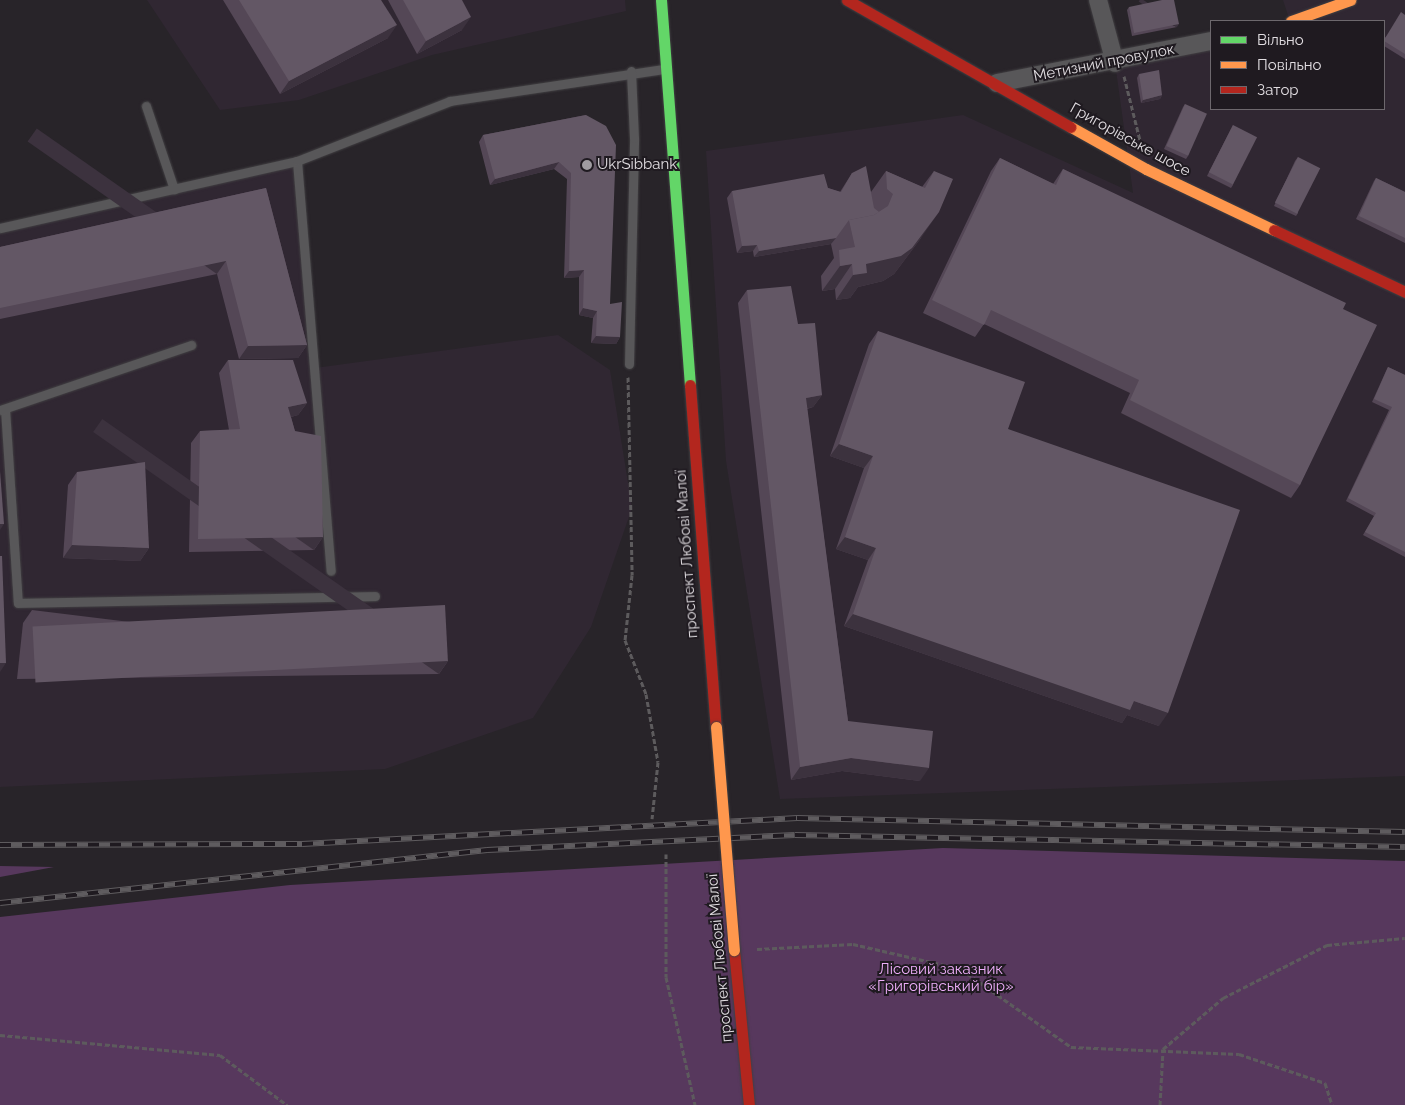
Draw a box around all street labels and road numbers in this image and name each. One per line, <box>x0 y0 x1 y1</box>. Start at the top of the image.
street label: Метизний провулок <box>1032 40 1176 86</box>
street label: Григорівське шосе <box>1067 99 1193 181</box>
street label: проспект Любові Малої <box>672 469 702 639</box>
street label: проспект Любові Малої <box>704 873 736 1043</box>

